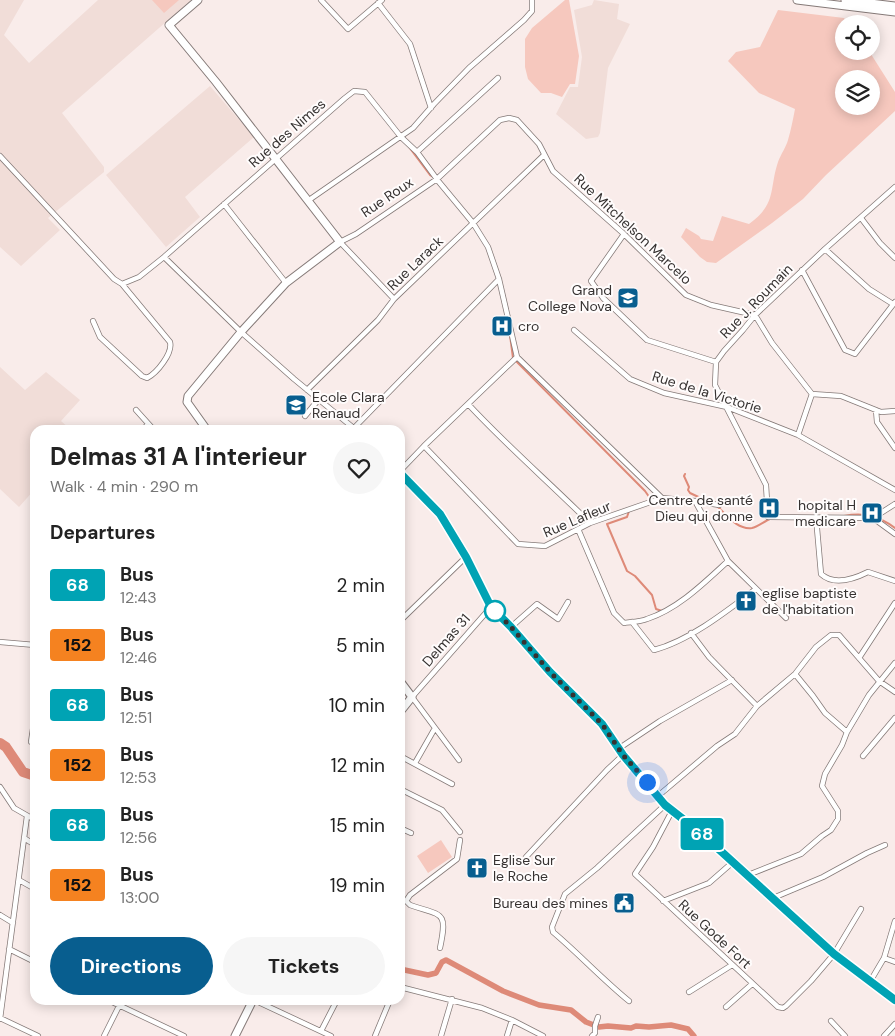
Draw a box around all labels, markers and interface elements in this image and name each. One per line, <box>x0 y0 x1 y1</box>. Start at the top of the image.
map controls <box>835 15 880 115</box>
button: locate <box>835 15 880 60</box>
button: layers <box>835 70 880 115</box>
street label: Rue des Nimes <box>245 95 329 171</box>
street label: Rue Mitchelson Marcelo <box>570 170 696 288</box>
street label: Rue Roux <box>357 173 417 221</box>
street label: Rue Larack <box>383 232 447 294</box>
street label: Rue J. Roumain <box>716 260 796 342</box>
place label: Grand College Nova <box>528 281 612 315</box>
school or university icon: Grand College Nova <box>616 286 640 310</box>
hospital icon: cro <box>490 314 514 338</box>
place label: cro <box>518 317 539 335</box>
street label: Rue de la Victorie <box>650 367 764 417</box>
place label: Ecole Clara Renaud <box>312 388 385 422</box>
school or university icon: Ecole Clara Renaud <box>284 393 308 417</box>
text: Delmas 31 A l'interieur <box>50 441 307 472</box>
button: heart <box>333 442 385 494</box>
text: Walk · 4 min · 290 m <box>50 476 198 497</box>
place label: Centre de santé Dieu qui donne <box>649 491 753 525</box>
hospital icon: Centre de santé Dieu qui donne <box>757 496 781 520</box>
place label: hopital H medicare <box>795 496 856 530</box>
street label: Rue Lafleur <box>540 497 614 541</box>
hospital icon: hopital H medicare <box>860 501 884 525</box>
text: Departures <box>50 520 155 545</box>
text: Bus <box>120 562 154 587</box>
text: 68 <box>66 573 89 597</box>
text: 2 min <box>337 573 385 598</box>
place label: eglise baptiste de l'habitation <box>762 584 857 618</box>
text: 12:43 <box>120 587 157 608</box>
church icon: eglise baptiste de l'habitation <box>734 589 758 613</box>
unlabelled marker <box>484 600 506 622</box>
street label: Delmas 31 <box>418 610 474 670</box>
text: Bus <box>120 622 154 647</box>
text: 152 <box>63 633 92 657</box>
text: 5 min <box>336 633 385 658</box>
text: 12:46 <box>120 647 157 668</box>
text: Bus <box>120 682 154 707</box>
text: 68 <box>66 693 89 717</box>
text: 10 min <box>329 693 385 718</box>
text: 12:51 <box>120 707 152 728</box>
text: Bus <box>120 742 154 767</box>
text: 152 <box>63 753 92 777</box>
text: 12 min <box>331 753 385 778</box>
text: 12:53 <box>120 767 157 788</box>
your location <box>635 770 660 795</box>
text: Bus <box>120 802 154 827</box>
text: 68 <box>66 813 89 837</box>
text: 15 min <box>330 813 385 838</box>
line badge: 68 <box>680 818 724 850</box>
text: 68 <box>691 822 713 846</box>
text: 12:56 <box>120 827 157 848</box>
place label: Eglise Sur le Roche <box>493 851 555 885</box>
church icon: Eglise Sur le Roche <box>465 856 489 880</box>
text: Bus <box>120 862 154 887</box>
text: 152 <box>63 873 92 897</box>
text: 19 min <box>330 873 385 898</box>
text: 13:00 <box>120 887 160 908</box>
public building icon: Bureau des mines <box>612 891 636 915</box>
place label: Bureau des mines <box>493 894 608 912</box>
street label: Rue Gode Fort <box>675 896 755 972</box>
button: Directions <box>50 937 213 995</box>
button: Tickets <box>223 937 385 995</box>

